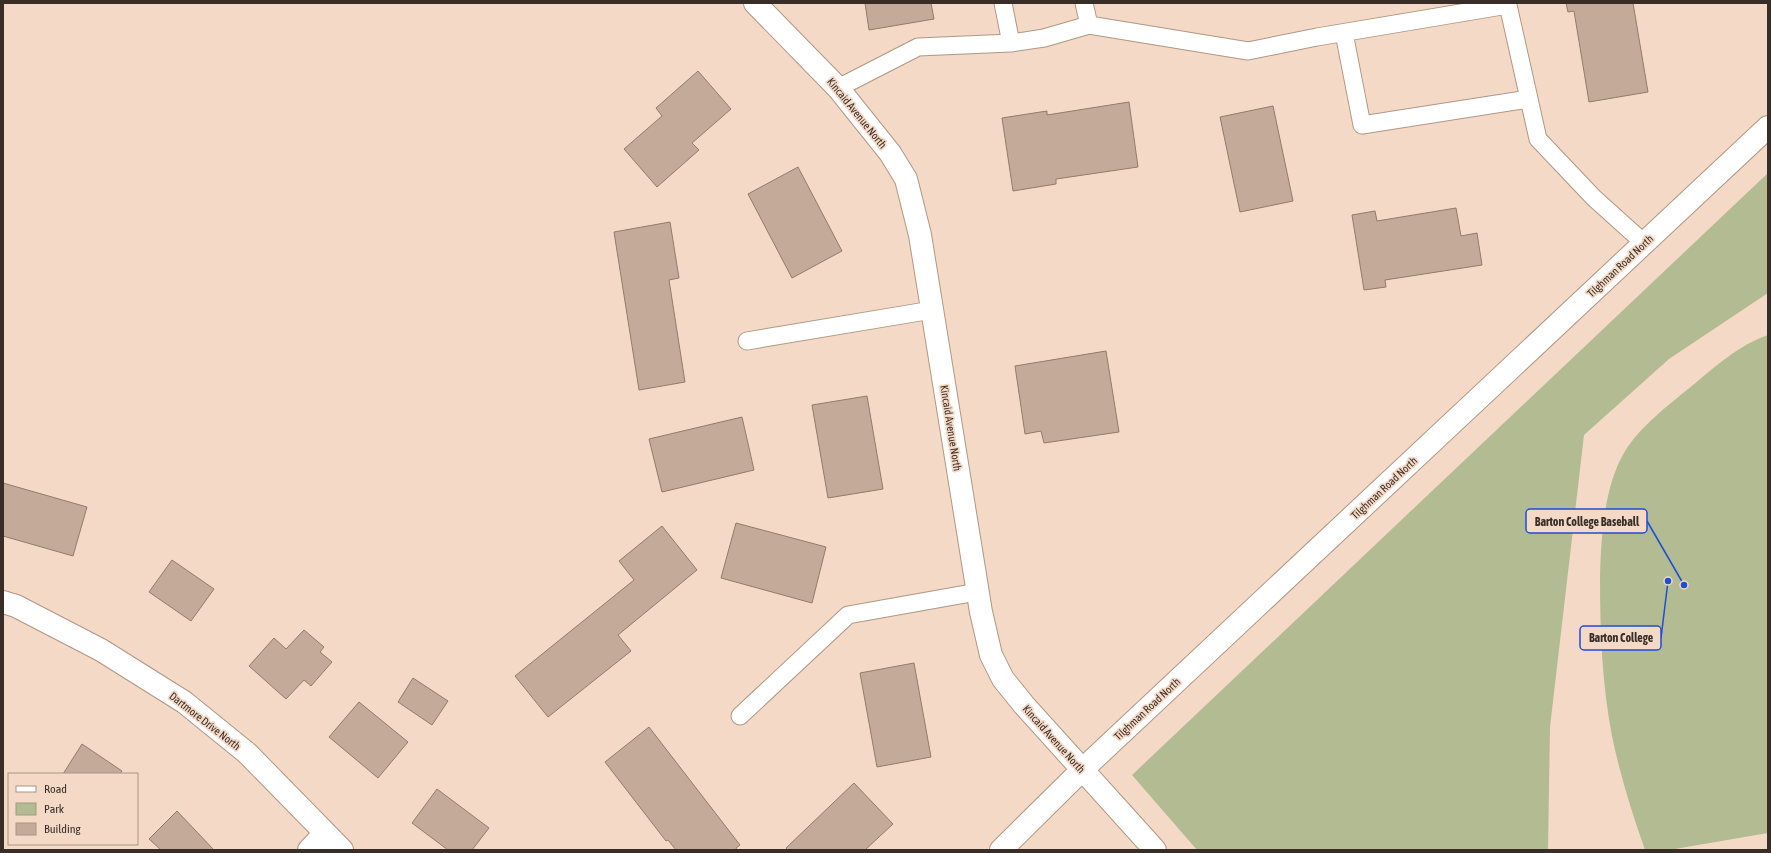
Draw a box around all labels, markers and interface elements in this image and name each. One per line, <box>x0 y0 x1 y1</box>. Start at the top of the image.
street label: Kincaid Avenue North <box>825 75 889 151</box>
street label: Tilghman Road North <box>1585 232 1655 300</box>
street label: Kincaid Avenue North <box>938 384 964 472</box>
street label: Tilghman Road North <box>1349 454 1419 522</box>
callout: Barton College Baseball <box>1526 509 1647 533</box>
text: Barton College Baseball <box>1535 515 1640 529</box>
callout: Barton College <box>1580 626 1661 650</box>
text: Barton College <box>1589 631 1654 645</box>
street label: Tilghman Road North <box>1112 675 1182 743</box>
street label: Dartmore Drive North <box>167 690 243 752</box>
street label: Kincaid Avenue North <box>1020 703 1088 775</box>
legend <box>8 773 138 845</box>
text: Road <box>44 782 67 796</box>
text: Park <box>44 802 65 816</box>
text: Building <box>44 822 82 836</box>

